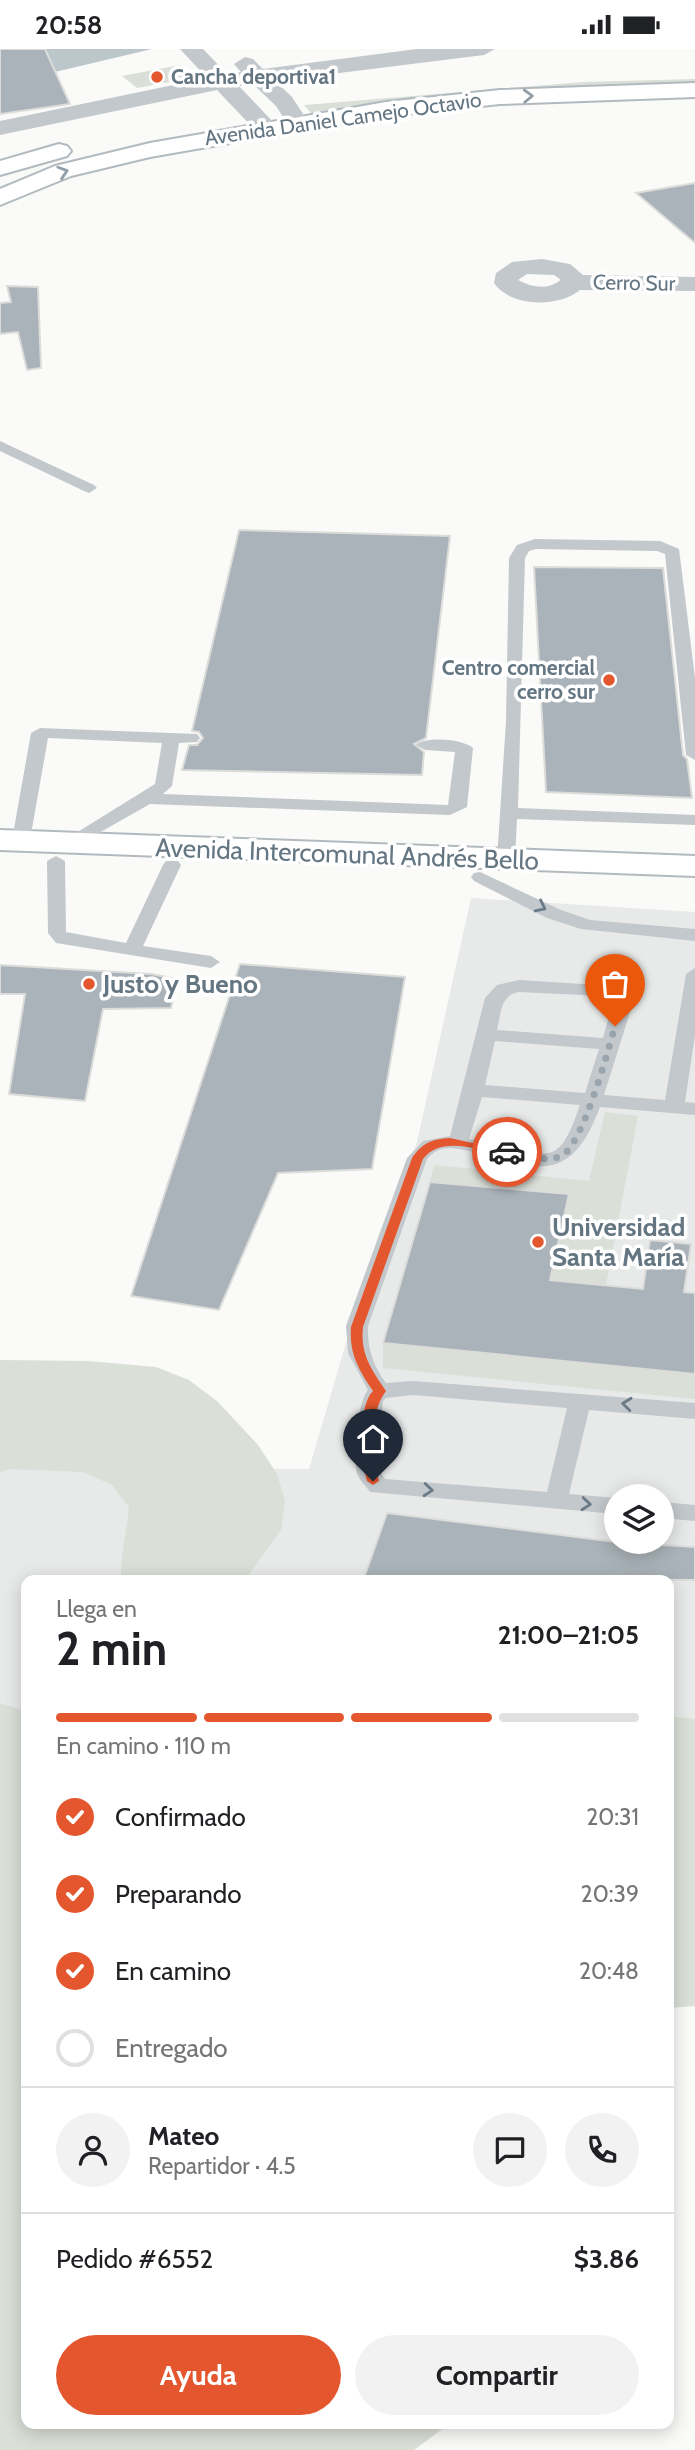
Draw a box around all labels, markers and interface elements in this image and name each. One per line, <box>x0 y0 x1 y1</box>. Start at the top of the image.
text: 20:58 <box>35 9 103 41</box>
place label: Cancha deportiva1 <box>171 64 336 89</box>
marker: Cancha deportiva1 <box>149 69 165 85</box>
street label: Avenida Daniel Camejo Octavio <box>203 87 483 151</box>
one-way arrow <box>523 88 534 103</box>
one-way arrow <box>57 166 69 181</box>
street label: Cerro Sur <box>593 269 676 296</box>
place label: Centro comercial cerro sur <box>442 655 595 704</box>
marker: Centro comercial cerro sur <box>601 672 617 688</box>
street label: Avenida Intercomunal Andrés Bello <box>155 831 539 877</box>
one-way arrow <box>534 899 546 913</box>
pin <box>585 954 645 1026</box>
icon: bag <box>596 965 634 1003</box>
place label: Justo y Bueno <box>102 968 258 1000</box>
marker: Justo y Bueno <box>81 976 97 992</box>
courier <box>472 1117 542 1187</box>
icon: car <box>488 1133 526 1171</box>
place label: Universidad Santa María <box>552 1211 685 1273</box>
marker: Universidad Santa María <box>530 1234 546 1250</box>
one-way arrow <box>621 1397 633 1412</box>
pin <box>343 1409 403 1481</box>
icon: home <box>354 1420 392 1458</box>
one-way arrow <box>422 1482 433 1497</box>
map controls <box>604 1484 674 1554</box>
button: layers <box>604 1484 674 1554</box>
one-way arrow <box>581 1496 592 1511</box>
text: Llega en <box>56 1595 137 1623</box>
text: 21:00–21:05 <box>498 1619 639 1651</box>
text: 2 min <box>56 1621 167 1677</box>
text: En camino · 110 m <box>56 1732 231 1760</box>
icon: check <box>56 1798 94 1836</box>
text: Confirmado <box>115 1801 246 1833</box>
text: 20:31 <box>586 1803 639 1831</box>
icon: check <box>56 1875 94 1913</box>
text: Preparando <box>115 1878 242 1910</box>
text: 20:39 <box>581 1880 639 1908</box>
icon: check <box>56 1952 94 1990</box>
text: En camino <box>115 1955 231 1987</box>
text: 20:48 <box>579 1957 639 1985</box>
text: Entregado <box>115 2032 228 2064</box>
button: person <box>56 2113 130 2187</box>
button: chat <box>473 2113 547 2187</box>
button: phone <box>565 2113 639 2187</box>
text: Mateo <box>148 2120 219 2152</box>
text: Repartidor · 4.5 <box>148 2152 296 2180</box>
text: Pedido #6552 <box>56 2243 213 2275</box>
text: $3.86 <box>574 2243 639 2275</box>
button: Ayuda <box>56 2335 341 2415</box>
button: Compartir <box>355 2335 639 2415</box>

